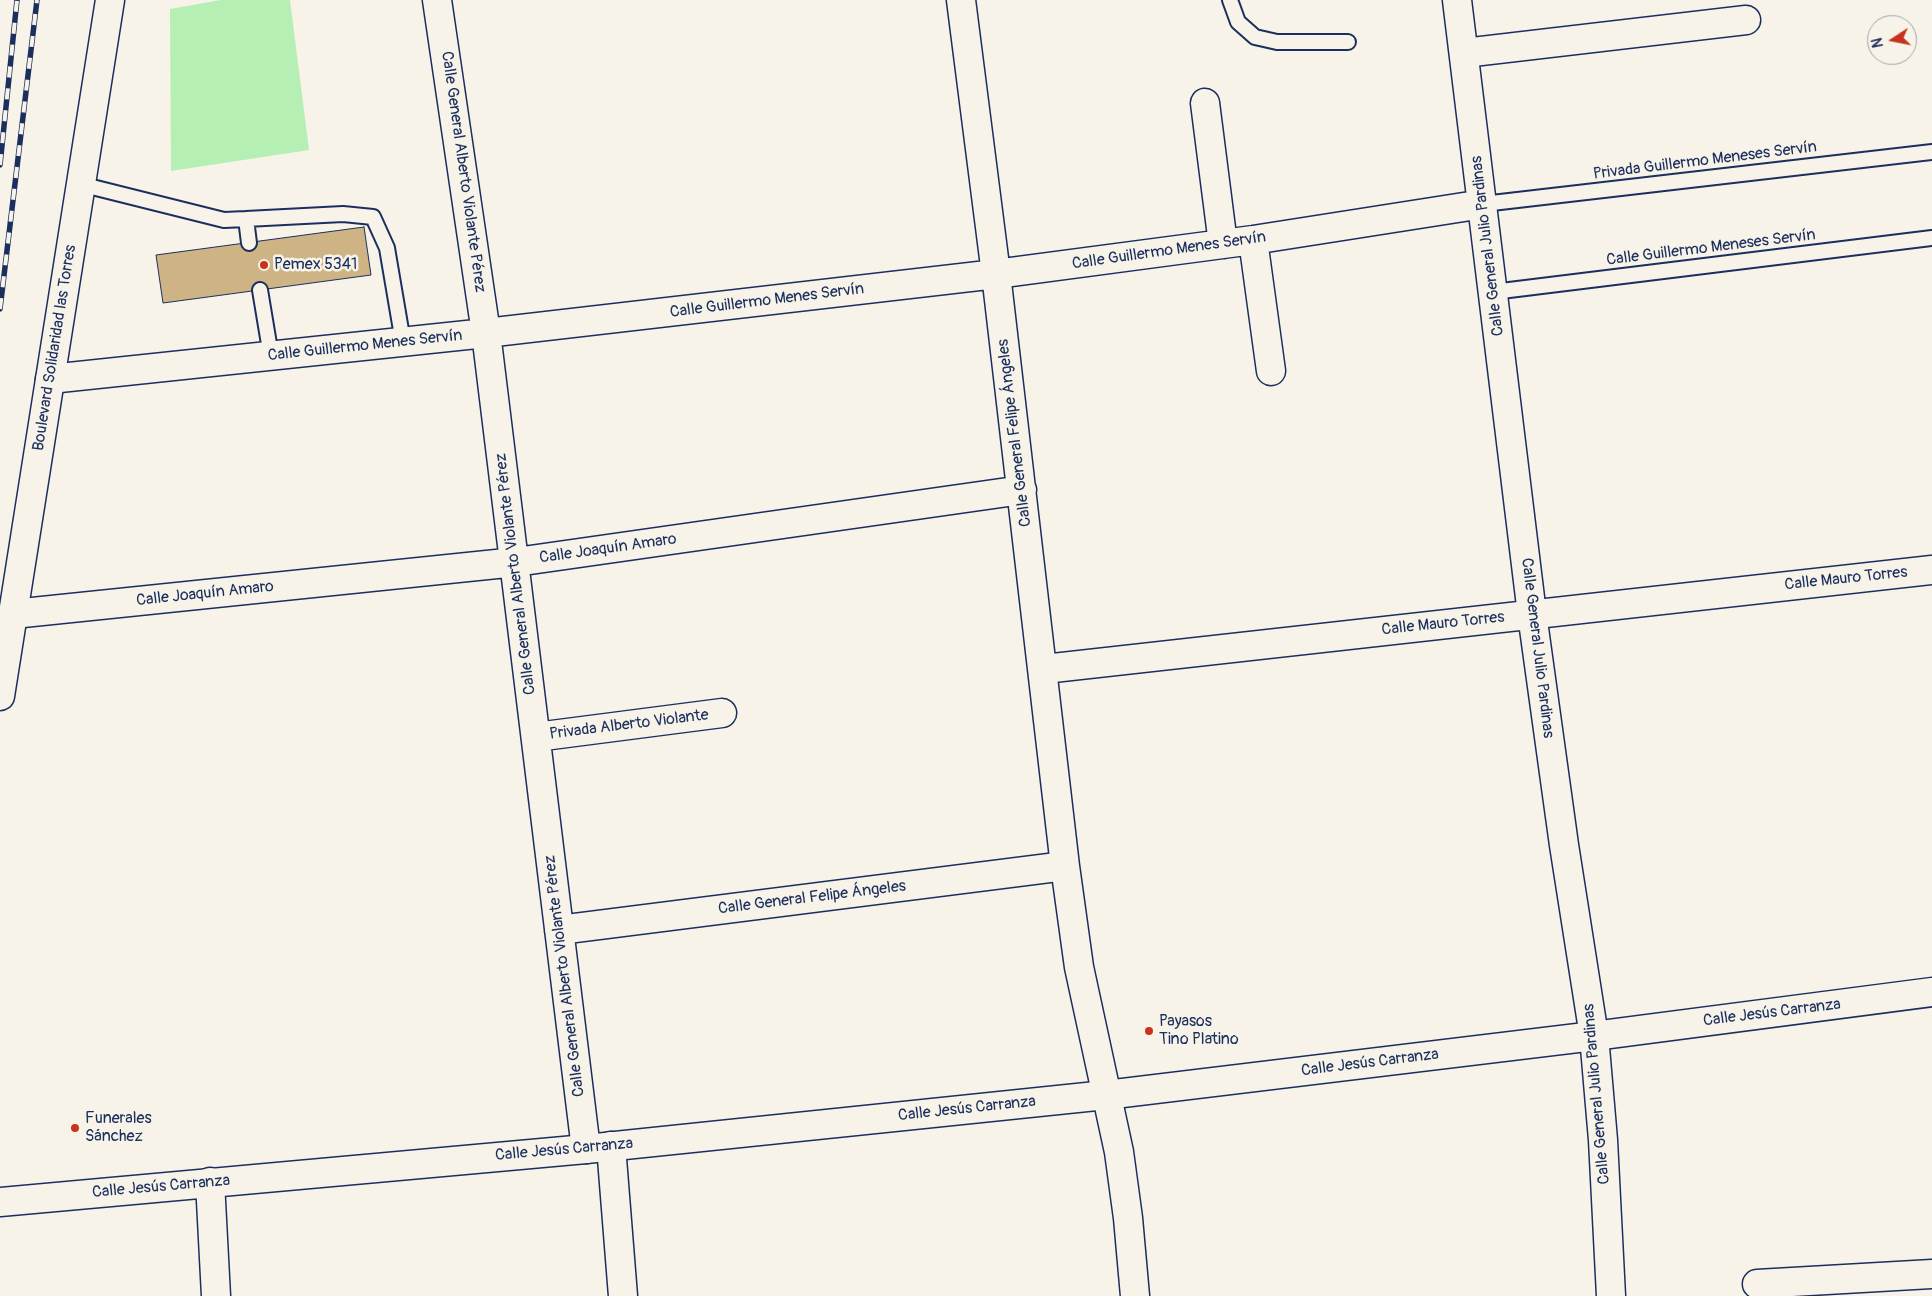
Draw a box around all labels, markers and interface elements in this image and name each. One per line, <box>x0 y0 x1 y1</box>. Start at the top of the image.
north arrow <box>1867 15 1917 65</box>
text: N <box>1869 36 1887 49</box>
street label: Calle General Alberto Violante Pérez <box>437 50 489 294</box>
street label: Privada Guillermo Meneses Servín <box>1592 138 1818 184</box>
street label: Calle General Julio Pardinas <box>1467 155 1509 337</box>
street label: Calle Guillermo Meneses Servín <box>1605 226 1817 270</box>
street label: Calle Guillermo Menes Servín <box>1071 228 1267 274</box>
street label: Boulevard Solidaridad las Torres <box>29 244 81 452</box>
place label: Pemex 5341 <box>274 255 357 275</box>
marker: Pemex 5341 <box>258 259 270 271</box>
street label: Calle Guillermo Menes Servín <box>669 280 865 322</box>
street label: Calle Guillermo Menes Servín <box>267 326 463 366</box>
street label: Calle General Felipe Ángeles <box>994 338 1036 528</box>
street label: Calle General Alberto Violante Pérez <box>492 452 540 696</box>
street label: Calle Joaquín Amaro <box>538 530 678 568</box>
street label: Calle General Julio Pardinas <box>1516 557 1558 739</box>
street label: Calle Mauro Torres <box>1784 563 1908 595</box>
street label: Calle Joaquín Amaro <box>135 577 275 611</box>
street label: Calle Mauro Torres <box>1381 608 1505 640</box>
street label: Privada Alberto Violante <box>548 706 710 744</box>
street label: Calle General Alberto Violante Pérez <box>541 854 589 1098</box>
street label: Calle General Felipe Ángeles <box>717 877 907 919</box>
street label: Calle Jesús Carranza <box>1702 995 1842 1031</box>
street label: Calle General Julio Pardinas <box>1580 1003 1614 1185</box>
place label: Payasos Tino Platino <box>1159 1012 1239 1050</box>
marker: Payasos Tino Platino <box>1143 1025 1155 1037</box>
street label: Calle Jesús Carranza <box>1300 1045 1440 1081</box>
street label: Calle Jesús Carranza <box>897 1092 1037 1126</box>
place label: Funerales Sánchez <box>85 1109 152 1147</box>
marker: Funerales Sánchez <box>69 1122 81 1134</box>
street label: Calle Jesús Carranza <box>494 1134 634 1166</box>
street label: Calle Jesús Carranza <box>91 1171 231 1203</box>

